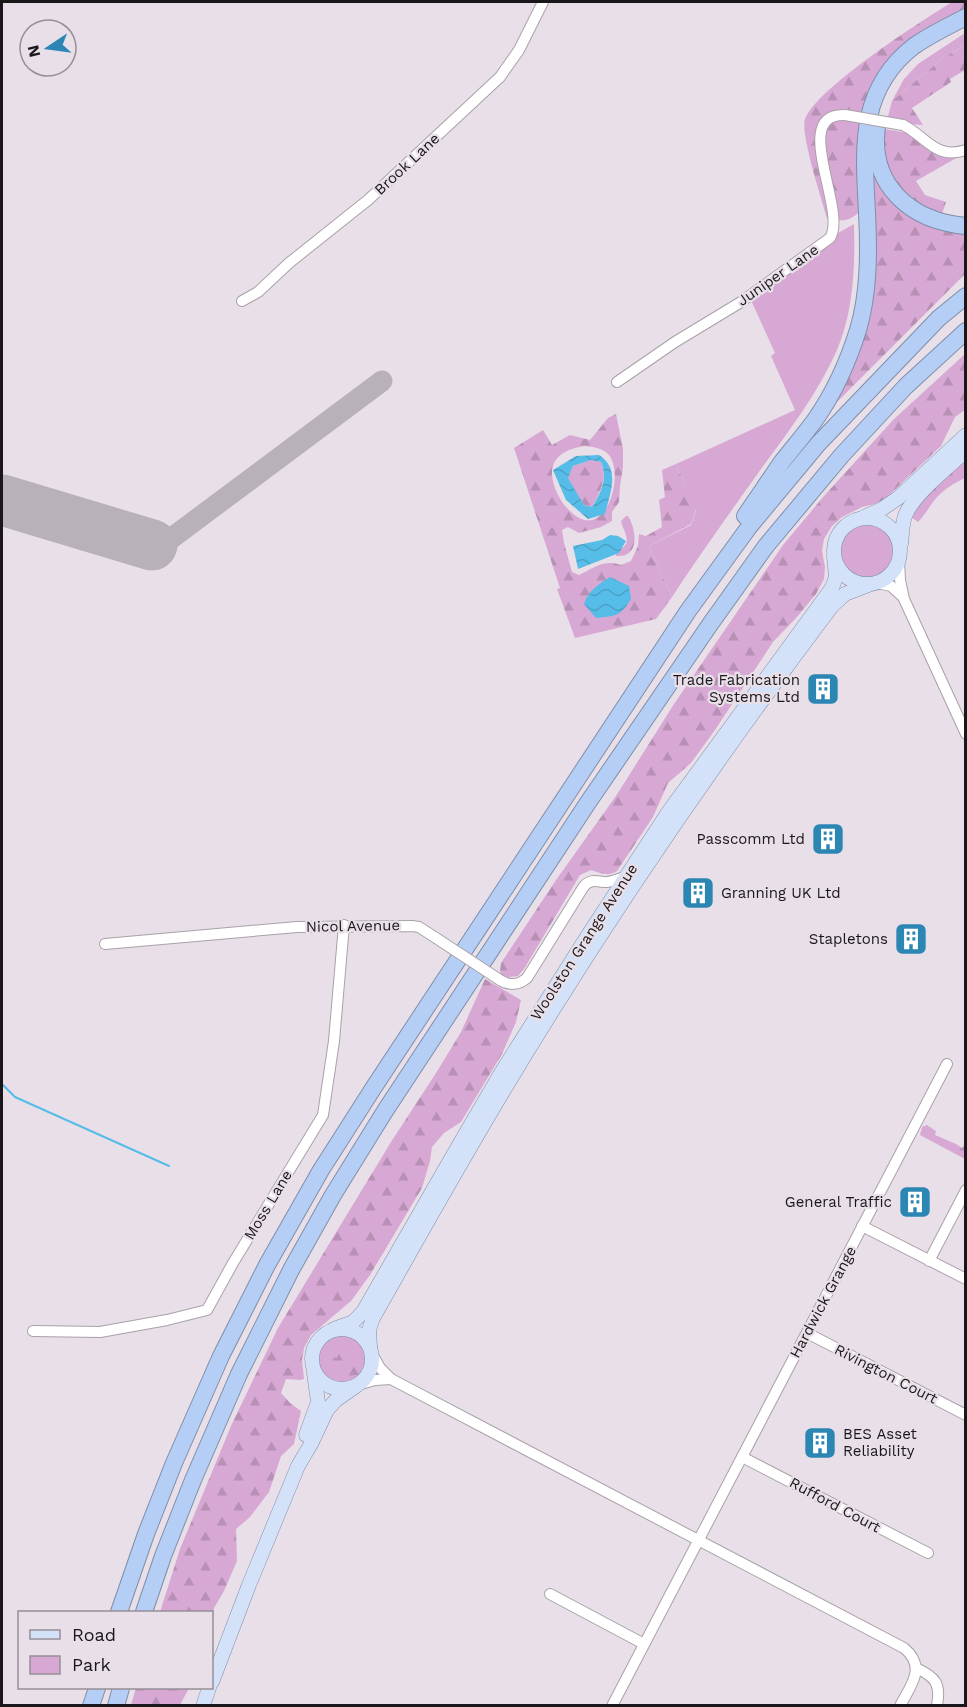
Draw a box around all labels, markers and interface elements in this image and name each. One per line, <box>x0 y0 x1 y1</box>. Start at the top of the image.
north arrow <box>18 18 78 78</box>
text: N <box>23 43 44 59</box>
street label: Brook Lane <box>371 129 443 199</box>
street label: Juniper Lane <box>734 240 822 310</box>
place label: Trade Fabrication Systems Ltd <box>673 671 800 706</box>
building icon: Trade Fabrication Systems Ltd <box>805 671 841 707</box>
building icon: Passcomm Ltd <box>810 821 846 857</box>
place label: Passcomm Ltd <box>696 830 805 848</box>
street label: Woolston Grange Avenue <box>527 860 641 1024</box>
building icon: Granning UK Ltd <box>680 875 716 911</box>
place label: Granning UK Ltd <box>721 884 841 902</box>
street label: Nicol Avenue <box>306 916 400 936</box>
building icon: Stapletons <box>893 921 929 957</box>
place label: Stapletons <box>809 930 888 948</box>
street label: Moss Lane <box>240 1167 296 1243</box>
building icon: General Traffic <box>897 1184 933 1220</box>
place label: General Traffic <box>785 1193 892 1211</box>
street label: Hardwick Grange <box>786 1243 860 1361</box>
street label: Rivington Court <box>832 1340 941 1408</box>
building icon: BES Asset Reliability <box>802 1425 838 1461</box>
place label: BES Asset Reliability <box>843 1425 918 1460</box>
street label: Rufford Court <box>786 1473 884 1537</box>
legend <box>18 1611 213 1689</box>
text: Road <box>72 1624 116 1645</box>
text: Park <box>72 1654 111 1675</box>

